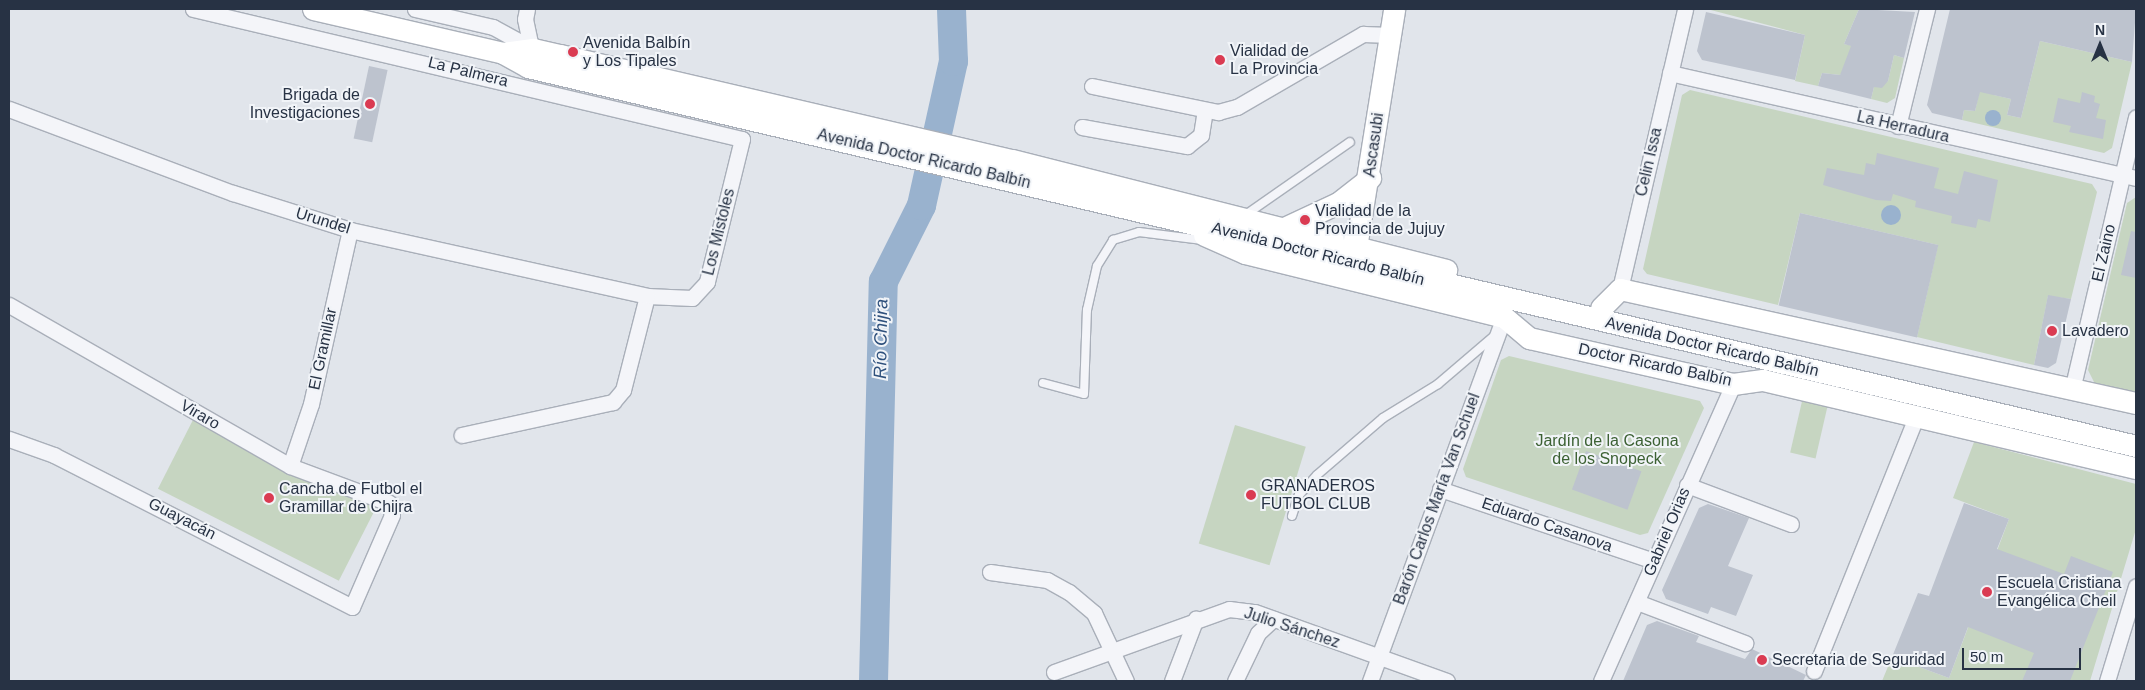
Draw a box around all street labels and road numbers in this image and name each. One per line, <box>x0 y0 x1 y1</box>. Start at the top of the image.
street label: La Palmera <box>426 53 510 91</box>
street label: La Herradura <box>1855 107 1951 147</box>
street label: Ascasubi <box>1360 112 1388 178</box>
street label: Avenida Doctor Ricardo Balbín <box>815 125 1033 193</box>
street label: Celin Issa <box>1632 126 1666 198</box>
street label: Los Mistoles <box>699 187 739 277</box>
street label: Urundel <box>293 204 353 238</box>
street label: Avenida Doctor Ricardo Balbín <box>1210 218 1426 290</box>
street label: El Zaino <box>2088 222 2120 284</box>
street label: El Gramillar <box>305 306 341 392</box>
street label: Avenida Doctor Ricardo Balbín <box>1603 313 1821 381</box>
street label: Doctor Ricardo Balbín <box>1576 339 1734 391</box>
street label: Barón Carlos María Van Schuel <box>1390 391 1484 607</box>
street label: Viraro <box>177 396 223 434</box>
street label: Gabriel Orias <box>1640 485 1694 579</box>
street label: Guayacán <box>145 494 219 544</box>
street label: Eduardo Casanova <box>1479 494 1615 556</box>
street label: Julio Sánchez <box>1242 603 1342 653</box>

